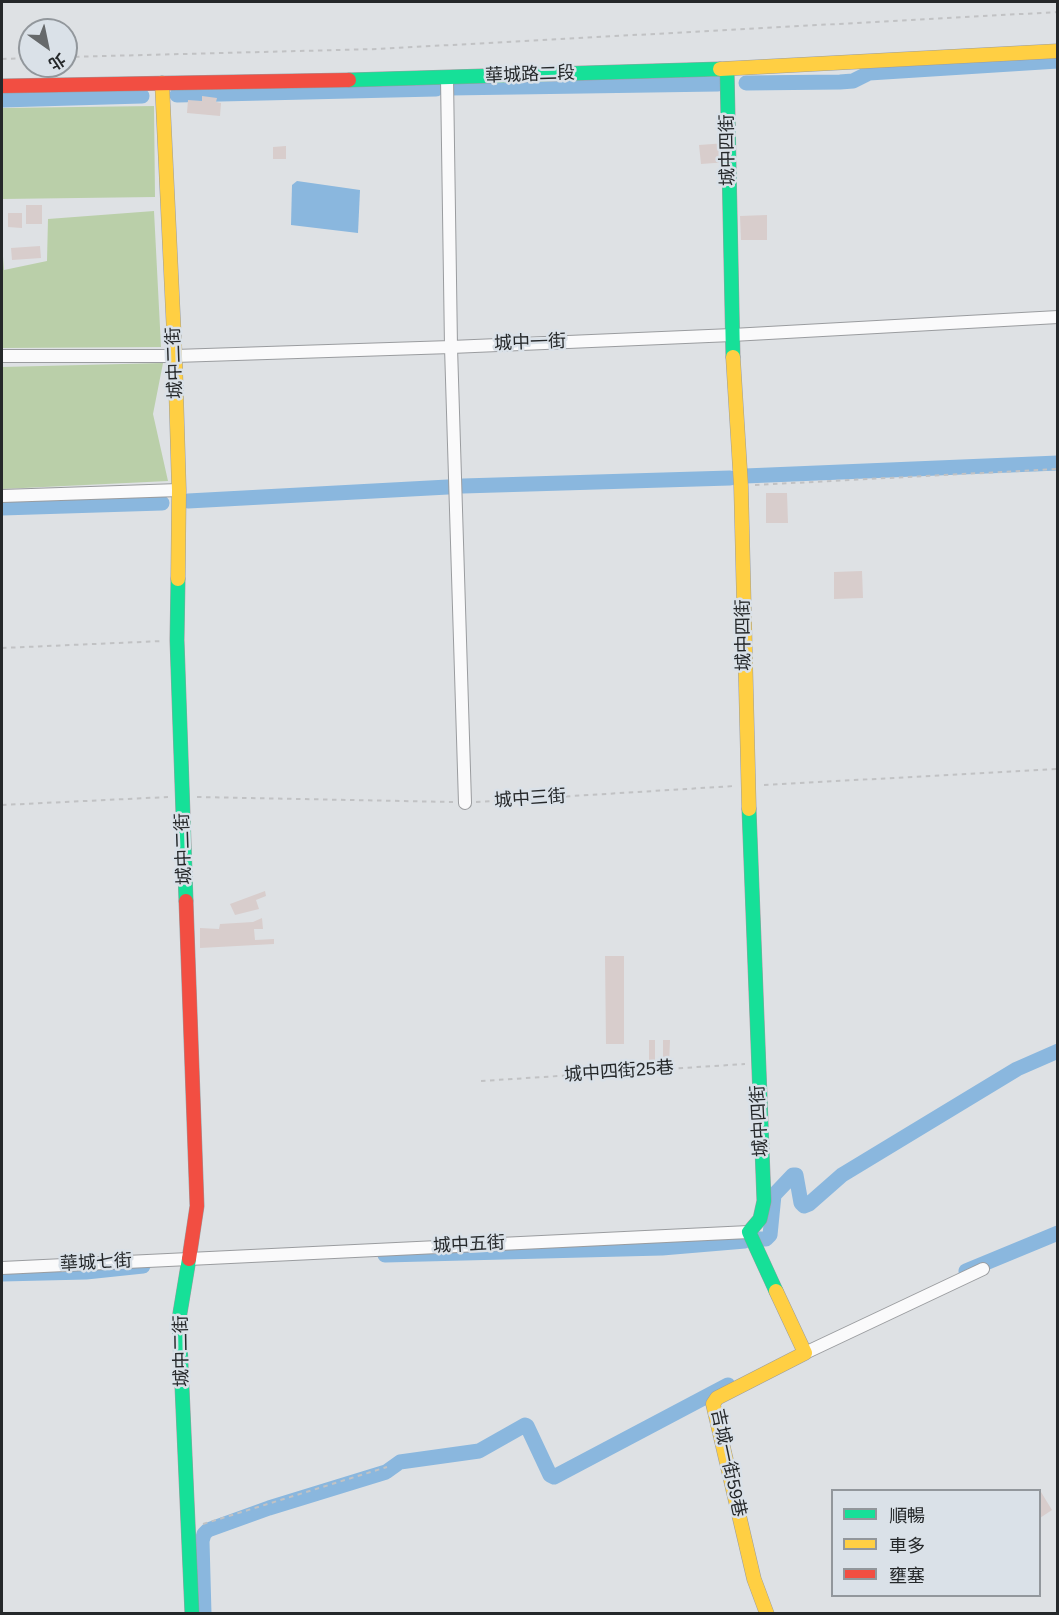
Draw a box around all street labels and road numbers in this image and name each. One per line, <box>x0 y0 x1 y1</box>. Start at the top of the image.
street label: 華城路二段 <box>485 63 575 87</box>
street label: 城中四街 <box>717 114 739 186</box>
street label: 城中二街 <box>163 327 187 399</box>
street label: 城中一街 <box>494 331 566 355</box>
street label: 城中四街 <box>733 599 755 671</box>
street label: 城中三街 <box>493 786 567 812</box>
street label: 城中二街 <box>172 813 196 885</box>
street label: 城中四街25巷 <box>563 1057 675 1087</box>
street label: 城中四街 <box>747 1084 773 1158</box>
street label: 城中五街 <box>432 1232 506 1258</box>
street label: 華城七街 <box>59 1250 133 1276</box>
street label: 城中二街 <box>171 1315 193 1387</box>
street label: 吉城一街59巷 <box>706 1407 750 1519</box>

